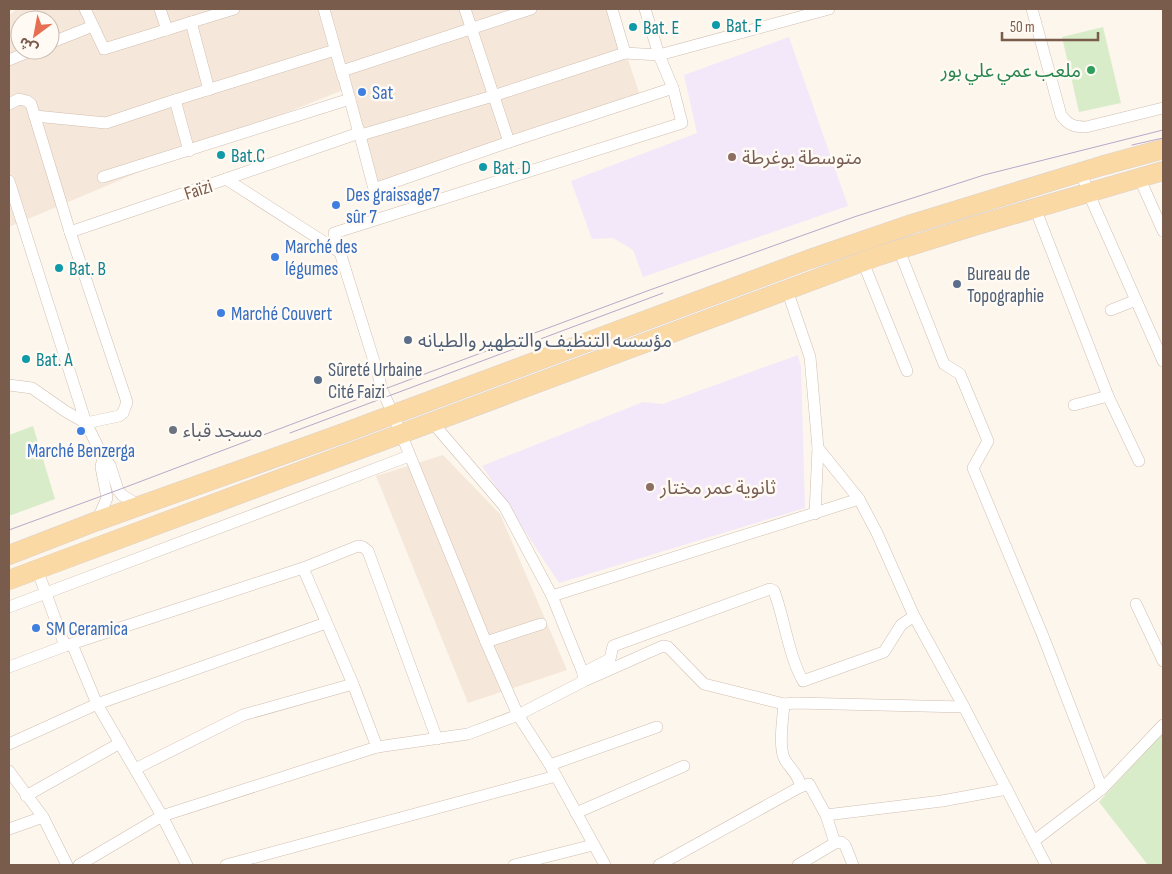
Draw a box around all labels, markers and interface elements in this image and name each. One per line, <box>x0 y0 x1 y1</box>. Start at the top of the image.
north arrow <box>10 10 60 60</box>
scale bar <box>1002 10 1098 42</box>
place label: Bat. F <box>726 15 762 38</box>
place label: Bat. E <box>643 17 679 40</box>
text: 50 m <box>1010 18 1035 37</box>
marker: Bat. F <box>710 19 722 31</box>
marker: Bat. E <box>627 21 639 33</box>
text: ش <box>16 33 41 58</box>
place label: ملعب عمي علي بور <box>940 60 1081 85</box>
marker: ملعب عمي علي بور <box>1085 64 1097 76</box>
place label: Sat <box>372 82 393 105</box>
marker: Sat <box>356 86 368 98</box>
place label: Bat.C <box>231 145 265 168</box>
place label: متوسطة يوغرطة <box>742 147 862 170</box>
marker: Bat.C <box>215 149 227 161</box>
marker: متوسطة يوغرطة <box>726 151 738 163</box>
place label: Bat. D <box>493 157 531 180</box>
marker: Bat. D <box>477 161 489 173</box>
street label: Faïzi <box>182 175 215 206</box>
place label: Des graissage7 sûr 7 <box>346 184 440 229</box>
marker: Des graissage7 sûr 7 <box>330 199 342 211</box>
place label: Marché des légumes <box>285 236 358 281</box>
marker: Marché des légumes <box>269 251 281 263</box>
place label: Bat. B <box>69 258 106 281</box>
marker: Bat. B <box>53 262 65 274</box>
place label: Bureau de Topographie <box>967 263 1044 308</box>
marker: Bureau de Topographie <box>951 278 963 290</box>
place label: Marché Couvert <box>231 303 333 326</box>
marker: Marché Couvert <box>215 307 227 319</box>
place label: مؤسسه التنظيف والتطهير والطيانه <box>418 330 672 353</box>
marker: مؤسسه التنظيف والتطهير والطيانه <box>402 334 414 346</box>
place label: Bat. A <box>36 349 73 372</box>
marker: Bat. A <box>20 353 32 365</box>
place label: Sûreté Urbaine Cité Faizi <box>328 359 422 404</box>
marker: Sûreté Urbaine Cité Faizi <box>312 374 324 386</box>
place label: مسجد قباء <box>183 420 263 443</box>
marker: مسجد قباء <box>167 424 179 436</box>
marker: Marché Benzerga <box>75 425 87 437</box>
place label: Marché Benzerga <box>27 440 135 463</box>
place label: ثانوية عمر مختار <box>659 477 776 500</box>
marker: ثانوية عمر مختار <box>644 481 656 493</box>
place label: SM Ceramica <box>46 618 128 641</box>
marker: SM Ceramica <box>30 622 42 634</box>

